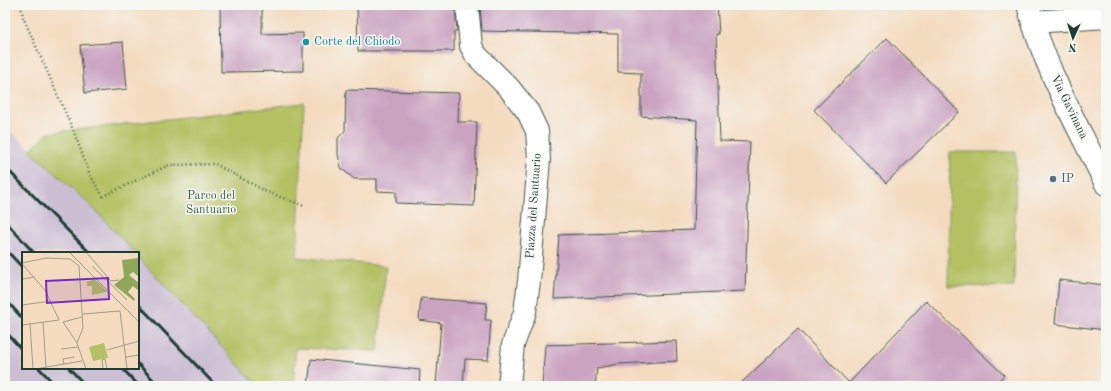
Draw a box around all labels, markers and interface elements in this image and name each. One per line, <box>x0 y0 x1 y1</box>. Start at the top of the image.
north arrow <box>1053 18 1093 58</box>
place label: Corte del Chiodo <box>314 36 400 48</box>
marker: Corte del Chiodo <box>301 37 311 47</box>
text: N <box>1067 41 1077 52</box>
street label: Via Gavinana <box>1048 73 1090 141</box>
street label: Piazza del Santuario <box>524 153 544 259</box>
place label: IP <box>1061 173 1074 185</box>
marker: IP <box>1048 174 1058 184</box>
park label: Parco del Santuario <box>186 190 236 216</box>
inset map <box>22 252 139 369</box>

